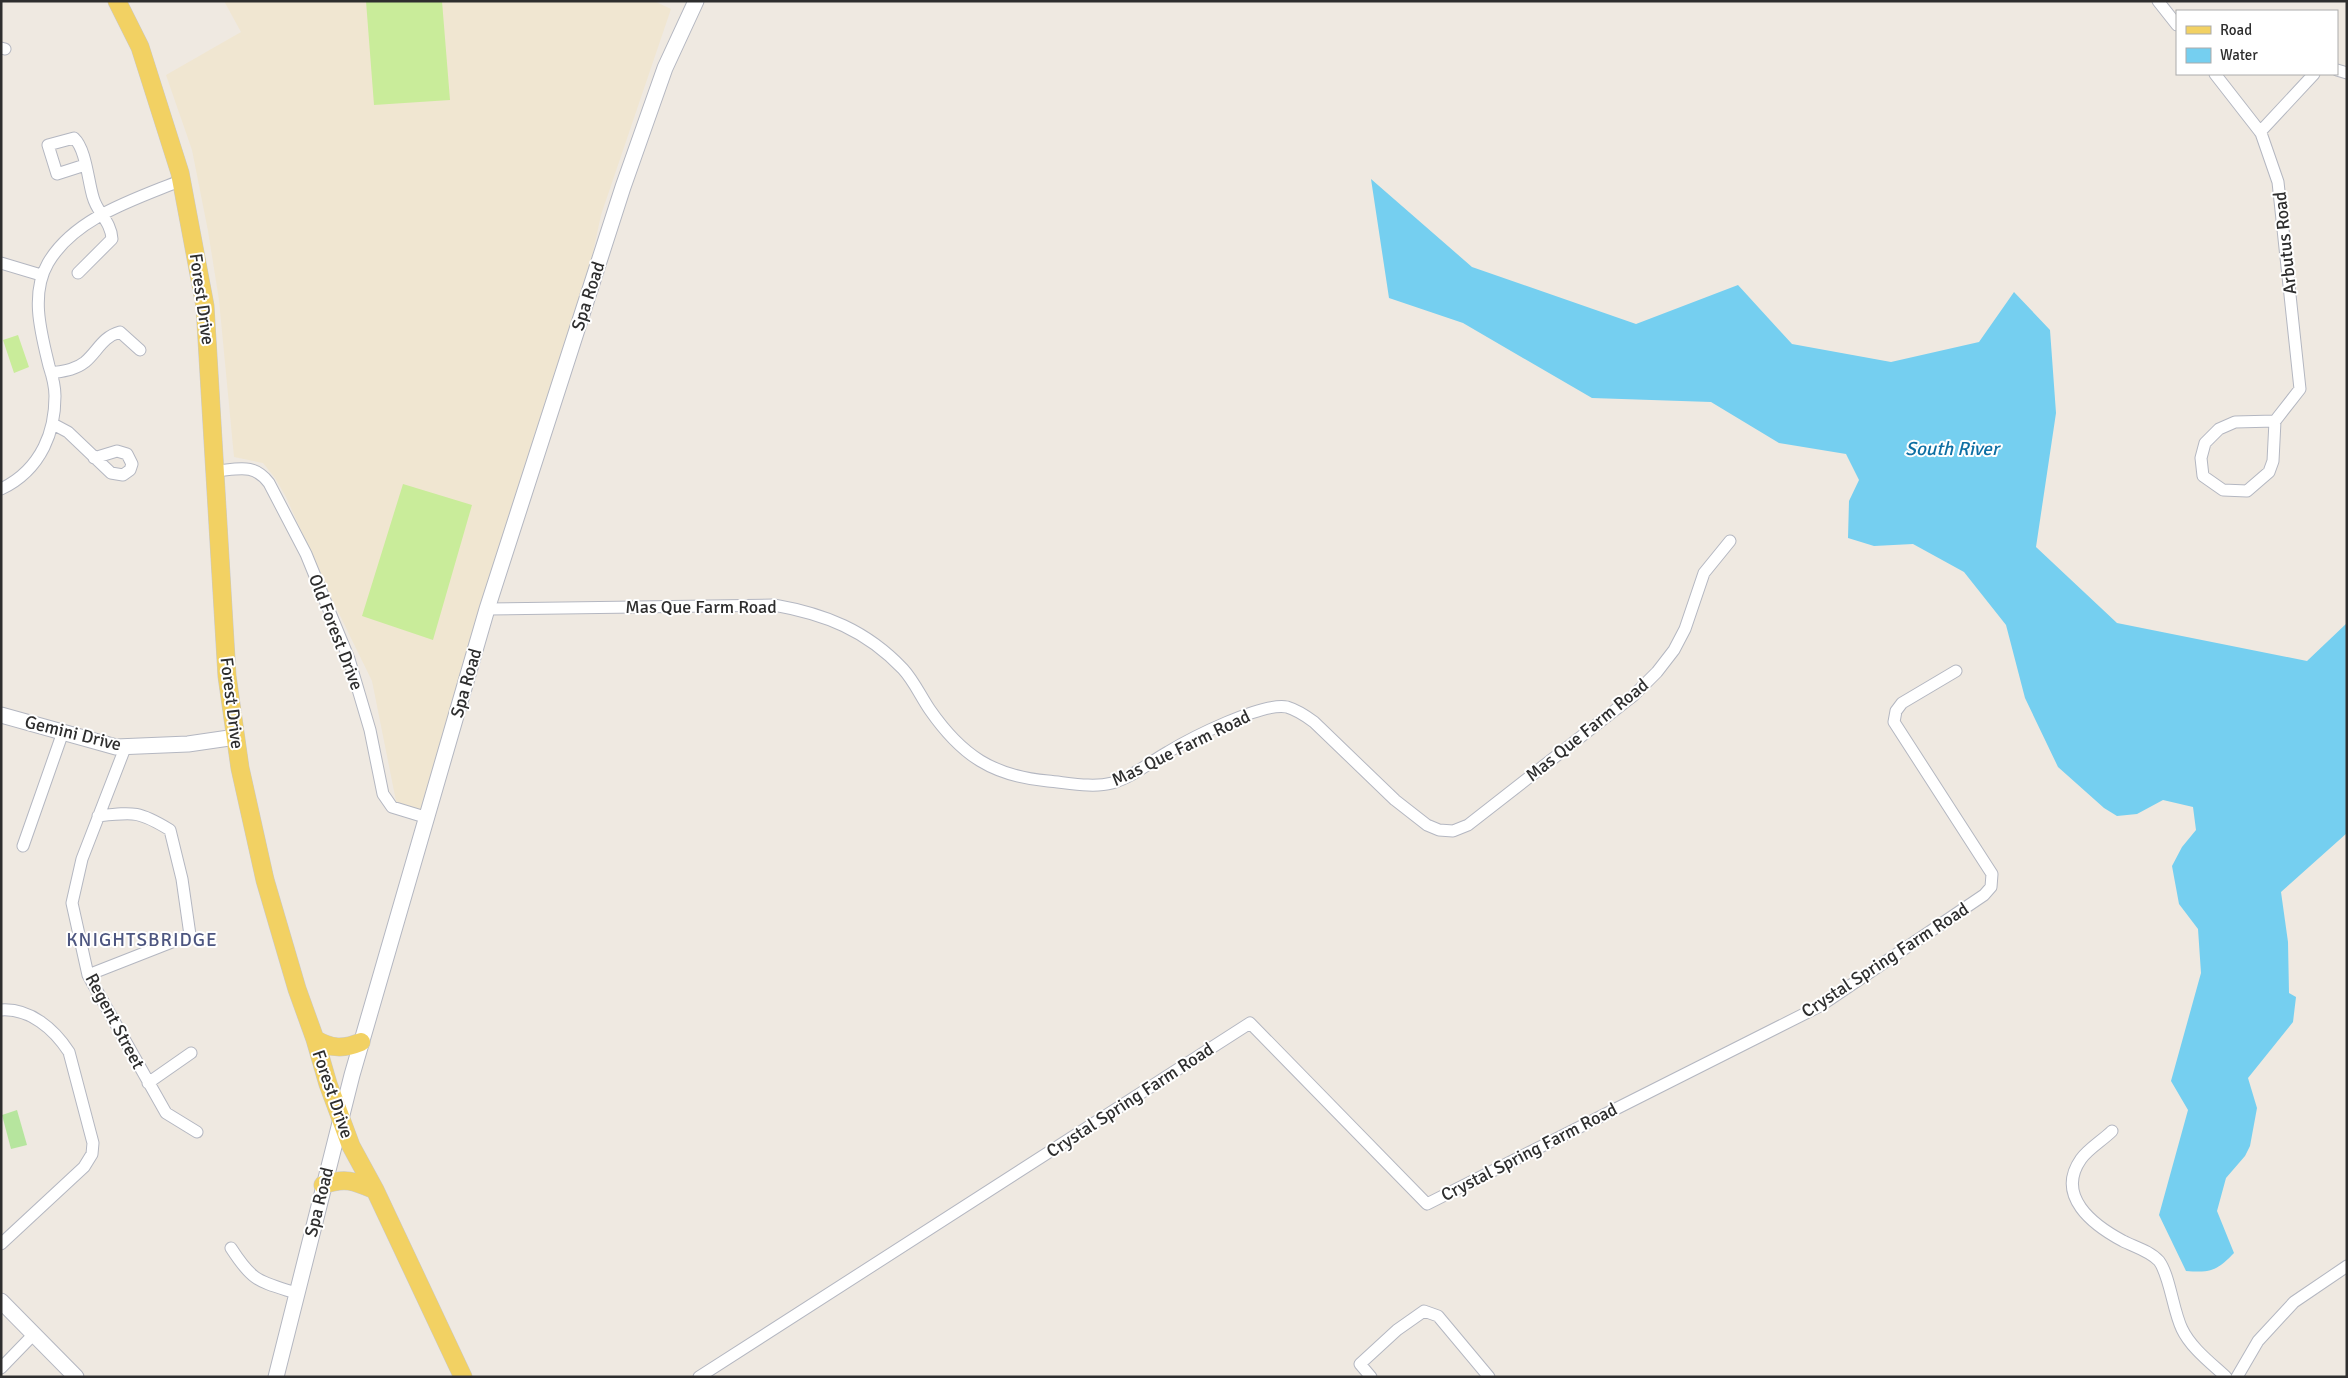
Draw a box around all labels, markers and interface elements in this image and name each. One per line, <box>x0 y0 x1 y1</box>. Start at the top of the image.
legend <box>2176 10 2338 75</box>
text: Road <box>2220 21 2252 39</box>
text: Water <box>2220 46 2258 64</box>
street label: Arbutus Road <box>2269 190 2301 296</box>
street label: Forest Drive <box>185 252 219 346</box>
street label: Spa Road <box>567 259 609 333</box>
water label: South River <box>1905 437 2002 461</box>
street label: Old Forest Drive <box>304 571 368 693</box>
street label: Mas Que Farm Road <box>625 596 777 618</box>
street label: Spa Road <box>446 646 486 720</box>
street label: Forest Drive <box>215 656 249 750</box>
street label: Mas Que Farm Road <box>1521 674 1653 786</box>
street label: Mas Que Farm Road <box>1108 705 1254 791</box>
street label: Gemini Drive <box>22 710 124 756</box>
street label: Crystal Spring Farm Road <box>1797 898 1973 1022</box>
district label: KNIGHTSBRIDGE <box>66 928 218 952</box>
street label: Regent Street <box>81 969 149 1073</box>
street label: Crystal Spring Farm Road <box>1042 1038 1218 1162</box>
street label: Forest Drive <box>308 1047 358 1141</box>
street label: Crystal Spring Farm Road <box>1437 1098 1621 1206</box>
street label: Spa Road <box>300 1165 338 1239</box>

